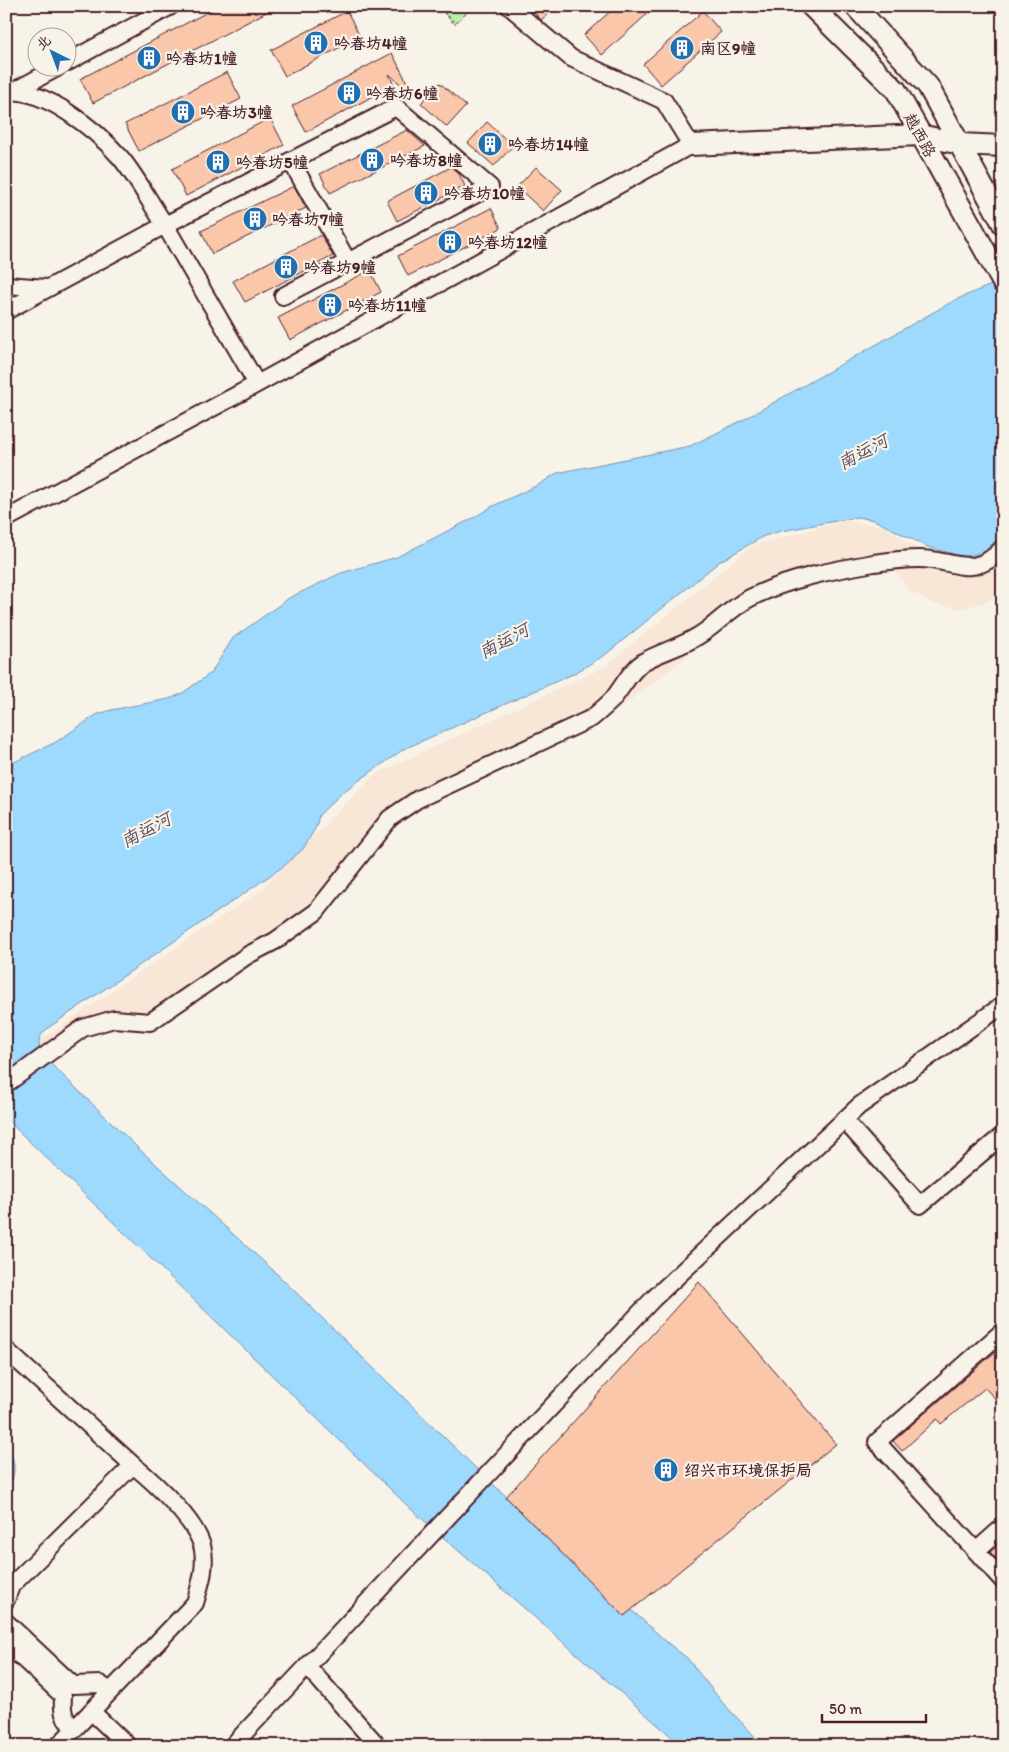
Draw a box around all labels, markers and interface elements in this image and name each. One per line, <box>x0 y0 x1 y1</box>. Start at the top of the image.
north arrow <box>28 28 78 78</box>
building icon: 吟春坊4幢 <box>303 30 329 56</box>
text: 北 <box>33 32 55 54</box>
place label: 吟春坊4幢 <box>334 34 408 53</box>
building icon: 南区9幢 <box>669 35 695 61</box>
place label: 南区9幢 <box>700 39 756 58</box>
building icon: 吟春坊1幢 <box>136 45 162 71</box>
place label: 吟春坊1幢 <box>166 49 237 68</box>
building icon: 吟春坊6幢 <box>336 80 362 106</box>
place label: 吟春坊6幢 <box>366 84 438 103</box>
building icon: 吟春坊3幢 <box>170 99 196 125</box>
place label: 吟春坊3幢 <box>200 103 273 122</box>
street label: 越西路 <box>900 109 940 161</box>
building icon: 吟春坊14幢 <box>477 131 503 157</box>
place label: 吟春坊14幢 <box>508 135 589 154</box>
building icon: 吟春坊8幢 <box>359 147 385 173</box>
building icon: 吟春坊5幢 <box>205 149 231 175</box>
place label: 吟春坊8幢 <box>390 151 463 170</box>
place label: 吟春坊5幢 <box>236 153 308 172</box>
building icon: 吟春坊10幢 <box>413 180 439 206</box>
place label: 吟春坊10幢 <box>444 184 525 203</box>
building icon: 吟春坊7幢 <box>242 206 268 232</box>
place label: 吟春坊7幢 <box>272 210 344 229</box>
building icon: 吟春坊12幢 <box>437 229 463 255</box>
place label: 吟春坊12幢 <box>468 233 548 252</box>
building icon: 吟春坊9幢 <box>273 254 299 280</box>
place label: 吟春坊9幢 <box>304 258 376 277</box>
building icon: 吟春坊11幢 <box>317 292 343 318</box>
place label: 吟春坊11幢 <box>348 296 427 315</box>
water label: 南运河 <box>834 428 895 474</box>
water label: 南运河 <box>475 617 536 663</box>
water label: 南运河 <box>117 806 178 852</box>
building icon: 绍兴市环境保护局 <box>653 1457 679 1483</box>
place label: 绍兴市环境保护局 <box>684 1461 812 1480</box>
scale bar <box>822 1692 925 1724</box>
text: 50 m <box>829 1700 862 1718</box>

